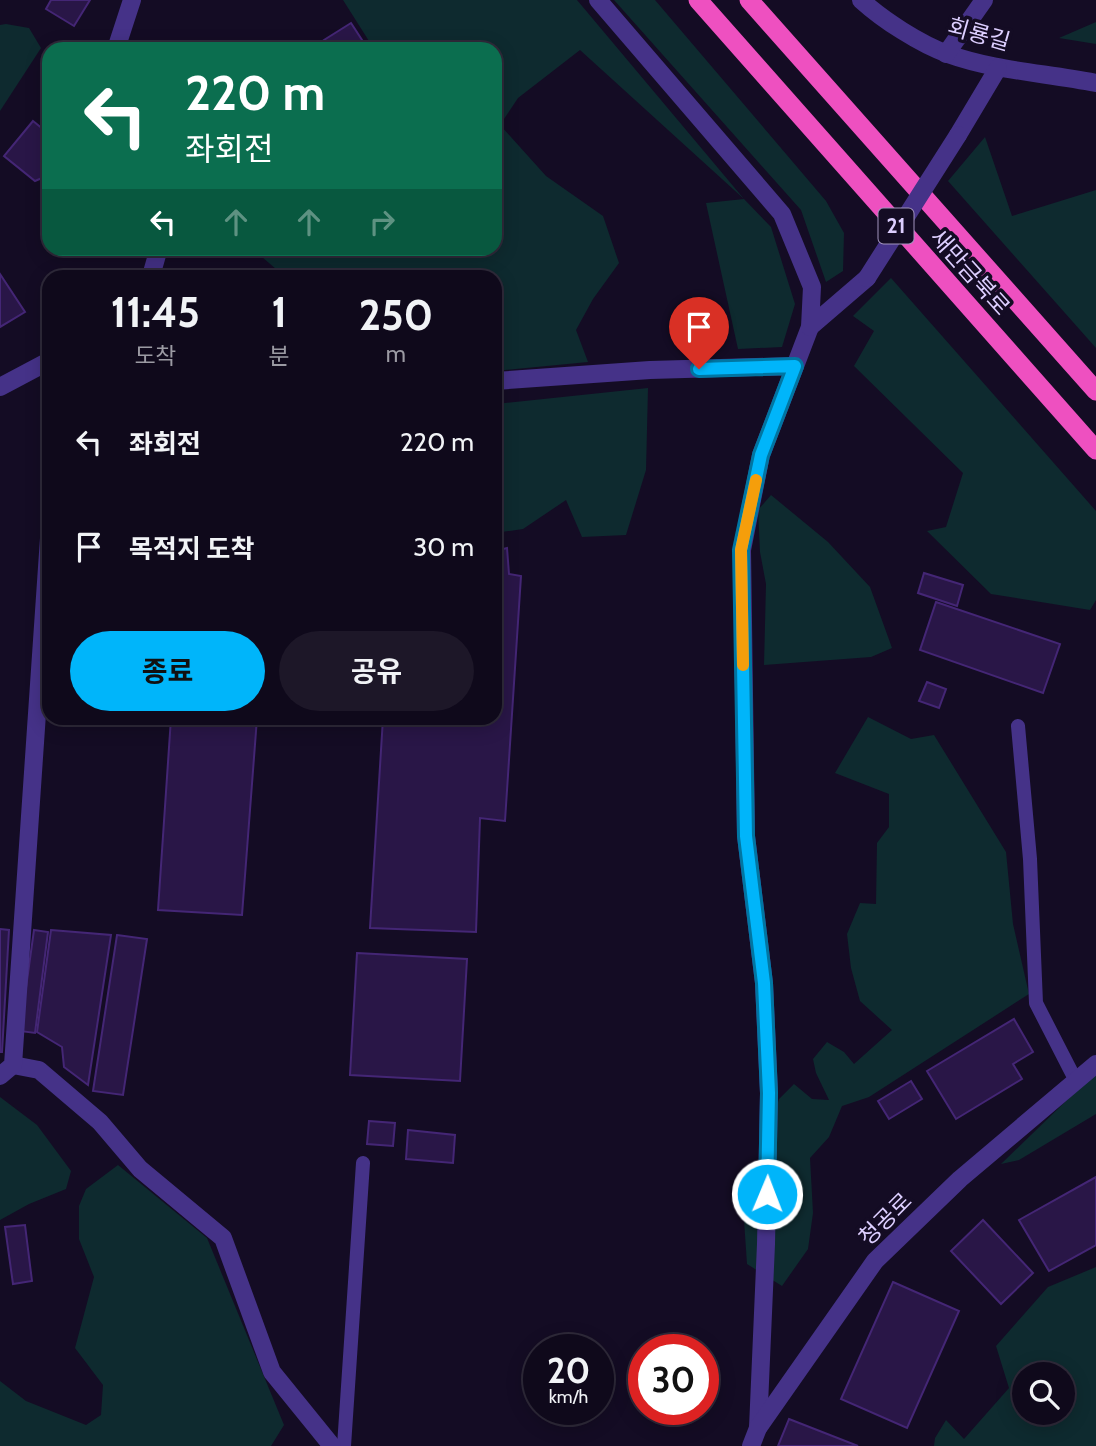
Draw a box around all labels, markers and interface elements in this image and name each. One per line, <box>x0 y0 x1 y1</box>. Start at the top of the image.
street label: 회룡길 <box>945 12 1013 56</box>
text: 220 m <box>185 63 325 122</box>
icon: left <box>70 70 161 161</box>
text: 좌회전 <box>185 129 273 168</box>
icon: left <box>144 203 182 241</box>
icon: ahead <box>217 203 255 241</box>
icon: ahead <box>290 203 328 241</box>
icon: right <box>363 203 401 241</box>
road number: 21 <box>878 208 914 244</box>
street label: 새만금북로 <box>924 223 1016 321</box>
text: 11:45 <box>111 286 200 338</box>
text: 1 <box>271 286 287 338</box>
text: 250 <box>359 289 433 341</box>
pin <box>669 297 729 369</box>
icon: arrive <box>680 308 718 346</box>
text: m <box>386 340 406 368</box>
text: 도착 <box>134 342 176 370</box>
text: 분 <box>269 342 290 370</box>
icon: left <box>70 423 108 461</box>
text: 220 m <box>400 426 474 458</box>
text: 좌회전 <box>129 428 201 460</box>
icon: arrive <box>70 528 108 566</box>
text: 30 m <box>413 531 474 563</box>
text: 목적지 도착 <box>129 533 254 565</box>
button: 종료 <box>70 631 265 711</box>
button: 공유 <box>279 631 474 711</box>
position arrow <box>730 1157 804 1231</box>
street label: 청공로 <box>853 1187 917 1251</box>
speed limit sign: 30 <box>628 1334 719 1425</box>
text: 20 <box>547 1349 590 1392</box>
map controls <box>1012 1362 1075 1425</box>
button: search <box>1012 1362 1075 1425</box>
text: km/h <box>549 1386 588 1408</box>

